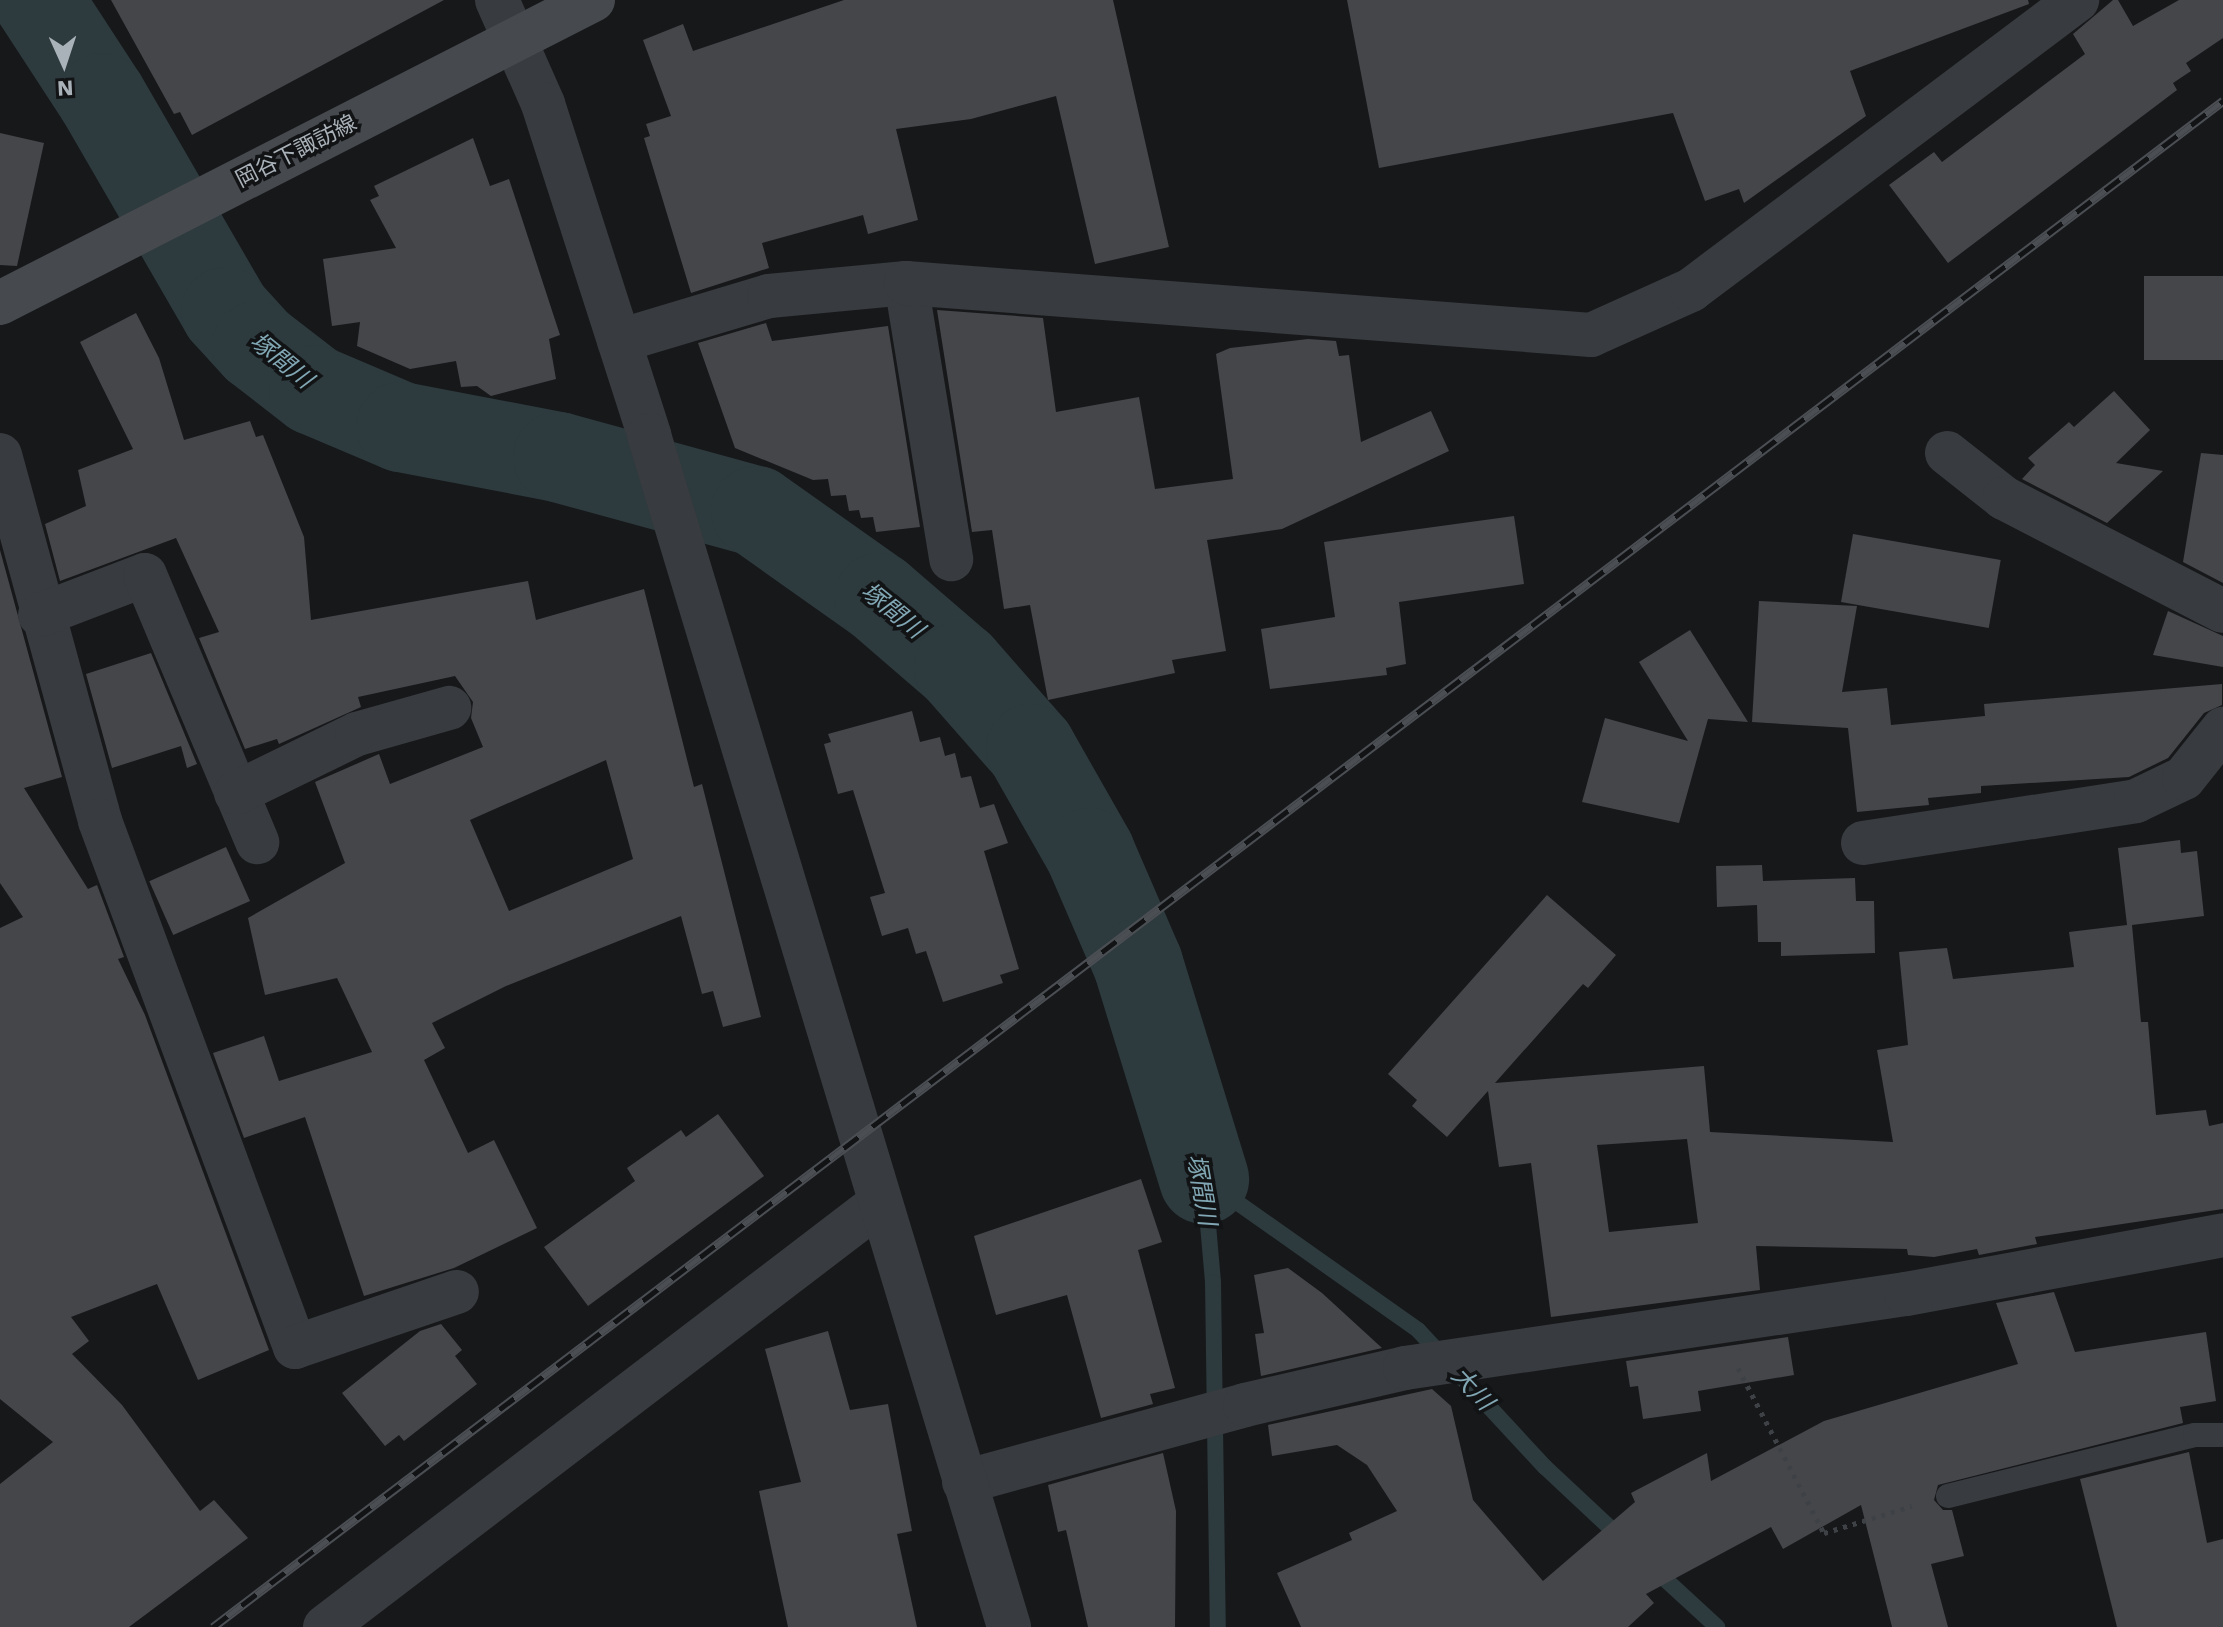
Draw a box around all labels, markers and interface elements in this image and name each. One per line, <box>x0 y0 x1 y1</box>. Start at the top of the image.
north arrow <box>24 24 104 104</box>
text: N <box>56 76 74 101</box>
street label: 岡谷下諏訪線 <box>231 109 361 193</box>
water label: 塚間川 <box>244 327 318 395</box>
water label: 塚間川 <box>855 577 929 645</box>
water label: 塚間川 <box>1181 1152 1221 1228</box>
water label: 大川 <box>1445 1362 1499 1416</box>

